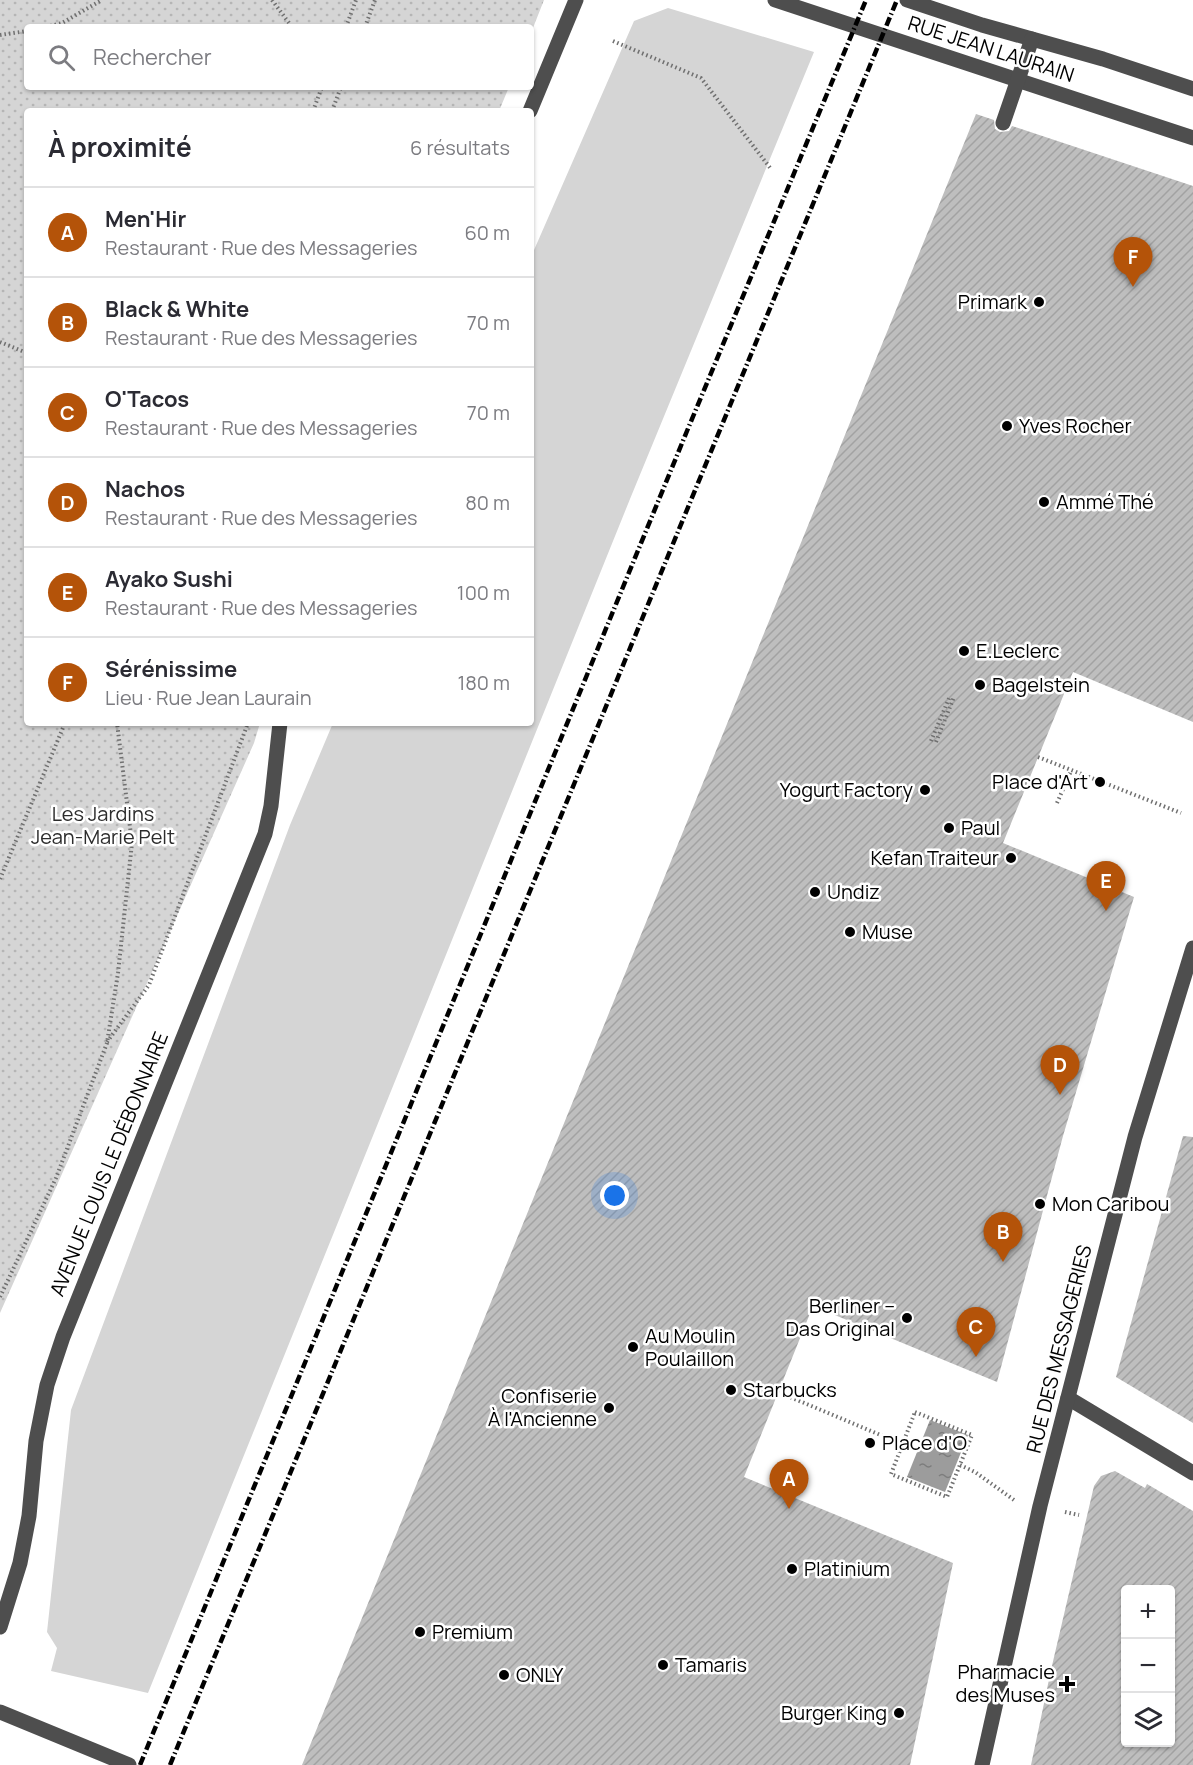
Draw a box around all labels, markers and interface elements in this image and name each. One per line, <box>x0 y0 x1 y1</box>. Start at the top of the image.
street label: RUE JEAN LAURAIN <box>905 9 1078 88</box>
search box <box>24 24 534 90</box>
icon: search <box>45 41 78 74</box>
text: Rechercher <box>93 42 212 72</box>
text: À proximité <box>48 129 192 165</box>
text: 6 résultats <box>410 134 510 161</box>
text: Men'Hir <box>105 204 186 234</box>
text: A <box>61 219 74 246</box>
text: 60 m <box>464 219 510 246</box>
text: Restaurant · Rue des Messageries <box>105 234 418 261</box>
pin: F <box>1114 238 1152 287</box>
place label: Primark <box>958 288 1028 315</box>
text: Black & White <box>105 294 249 324</box>
marker: Primark <box>1032 295 1046 309</box>
text: B <box>61 309 74 336</box>
text: 70 m <box>467 309 510 336</box>
text: Restaurant · Rue des Messageries <box>105 324 418 351</box>
text: O'Tacos <box>105 384 189 414</box>
text: C <box>60 399 75 426</box>
text: 70 m <box>467 399 510 426</box>
place label: Yves Rocher <box>1019 412 1132 439</box>
text: Restaurant · Rue des Messageries <box>105 414 418 441</box>
marker: Yves Rocher <box>1000 419 1014 433</box>
text: Nachos <box>105 474 185 504</box>
place label: Ammé Thé <box>1056 488 1154 515</box>
text: D <box>60 489 75 516</box>
text: 80 m <box>465 489 510 516</box>
marker: Ammé Thé <box>1037 495 1051 509</box>
text: Restaurant · Rue des Messageries <box>105 504 418 531</box>
text: Ayako Sushi <box>105 564 233 594</box>
text: E <box>62 579 73 606</box>
text: 100 m <box>457 579 510 606</box>
text: Restaurant · Rue des Messageries <box>105 594 418 621</box>
place label: E.Leclerc <box>976 637 1060 664</box>
marker: E.Leclerc <box>957 644 971 658</box>
text: Sérénissime <box>105 654 237 684</box>
text: F <box>62 669 73 696</box>
text: 180 m <box>457 669 510 696</box>
place label: Bagelstein <box>992 671 1090 698</box>
marker: Bagelstein <box>973 678 987 692</box>
text: Lieu · Rue Jean Laurain <box>105 684 312 711</box>
place label: Place d'Art <box>992 768 1088 795</box>
marker: Place d'Art <box>1093 775 1107 789</box>
place label: Yogurt Factory <box>780 776 913 803</box>
marker: Yogurt Factory <box>918 783 932 797</box>
park label: Les Jardins Jean-Marie Pelt <box>31 800 175 850</box>
place label: Paul <box>961 814 1000 841</box>
marker: Paul <box>942 821 956 835</box>
place label: Kefan Traiteur <box>871 844 999 871</box>
marker: Kefan Traiteur <box>1004 851 1018 865</box>
pin: E <box>1086 862 1126 911</box>
place label: Undiz <box>827 878 880 905</box>
marker: Undiz <box>808 885 822 899</box>
place label: Muse <box>862 918 913 945</box>
marker: Muse <box>843 925 857 939</box>
street label: AVENUE LOUIS LE DÉBONNAIRE <box>43 1028 174 1300</box>
pin: D <box>1040 1046 1080 1095</box>
your location <box>600 1181 629 1210</box>
place label: Mon Caribou <box>1052 1190 1169 1217</box>
marker: Mon Caribou <box>1033 1197 1047 1211</box>
pin: B <box>984 1212 1022 1262</box>
street label: RUE DES MESSAGERIES <box>1020 1242 1097 1456</box>
place label: Berliner – Das Original <box>785 1292 895 1342</box>
pin: C <box>956 1308 996 1357</box>
marker: Berliner – Das Original <box>900 1311 914 1325</box>
place label: Au Moulin Poulaillon <box>645 1322 735 1372</box>
marker: Au Moulin Poulaillon <box>626 1340 640 1354</box>
place label: Starbucks <box>743 1376 837 1403</box>
place label: Confiserie À l'Ancienne <box>488 1382 597 1432</box>
marker: Starbucks <box>724 1383 738 1397</box>
marker: Confiserie À l'Ancienne <box>602 1401 616 1415</box>
place label: Place d'O <box>882 1429 967 1456</box>
marker: Place d'O <box>863 1436 877 1450</box>
pin: A <box>770 1460 808 1509</box>
place label: Platinium <box>804 1555 890 1582</box>
marker: Platinium <box>785 1562 799 1576</box>
map controls <box>1121 1585 1175 1747</box>
button: + <box>1121 1585 1175 1639</box>
place label: Premium <box>432 1618 513 1645</box>
marker: Premium <box>413 1625 427 1639</box>
button: − <box>1121 1639 1175 1693</box>
place label: Tamaris <box>675 1651 747 1678</box>
marker: Tamaris <box>656 1658 670 1672</box>
place label: Pharmacie des Muses <box>956 1658 1055 1708</box>
place label: ONLY <box>516 1661 564 1688</box>
marker: ONLY <box>497 1668 511 1682</box>
marker: Pharmacie des Muses <box>1060 1677 1074 1691</box>
button: layers <box>1121 1693 1175 1747</box>
place label: Burger King <box>781 1699 887 1726</box>
marker: Burger King <box>892 1706 906 1720</box>

